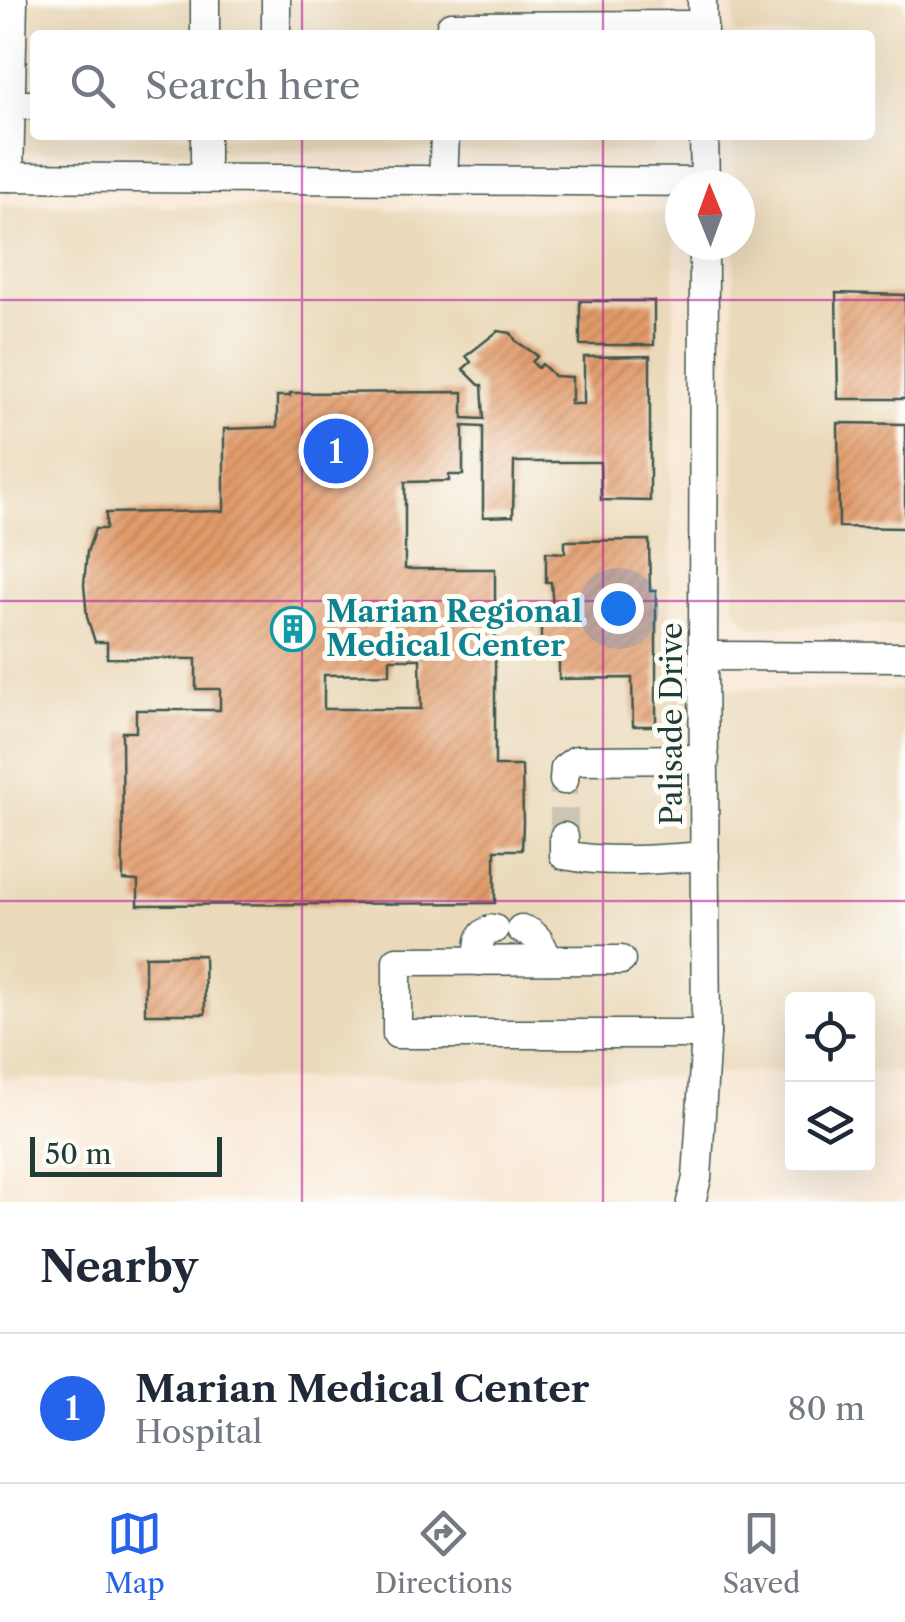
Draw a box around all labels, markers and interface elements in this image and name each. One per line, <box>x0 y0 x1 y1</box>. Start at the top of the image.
search box <box>30 30 875 140</box>
icon: search <box>65 58 120 113</box>
text: Search here <box>145 62 360 109</box>
north arrow <box>665 170 755 260</box>
pin: 1 <box>304 414 368 488</box>
your location <box>593 583 644 634</box>
place label: Marian Regional Medical Center <box>326 593 582 664</box>
building icon: Marian Regional Medical Center <box>270 606 316 652</box>
street label: Palisade Drive <box>653 622 690 826</box>
map controls <box>785 992 875 1172</box>
button: locate <box>785 992 875 1082</box>
button: layers <box>785 1082 875 1172</box>
scale bar <box>30 1132 222 1176</box>
text: 50 m <box>45 1137 112 1171</box>
text: Nearby <box>40 1241 198 1293</box>
text: Marian Medical Center <box>135 1365 589 1412</box>
text: 1 <box>65 1389 80 1428</box>
text: 80 m <box>787 1389 865 1428</box>
text: Hospital <box>135 1412 262 1451</box>
tab: Map <box>105 1506 165 1600</box>
tab: Directions <box>374 1506 513 1600</box>
tab: Saved <box>722 1506 800 1600</box>

